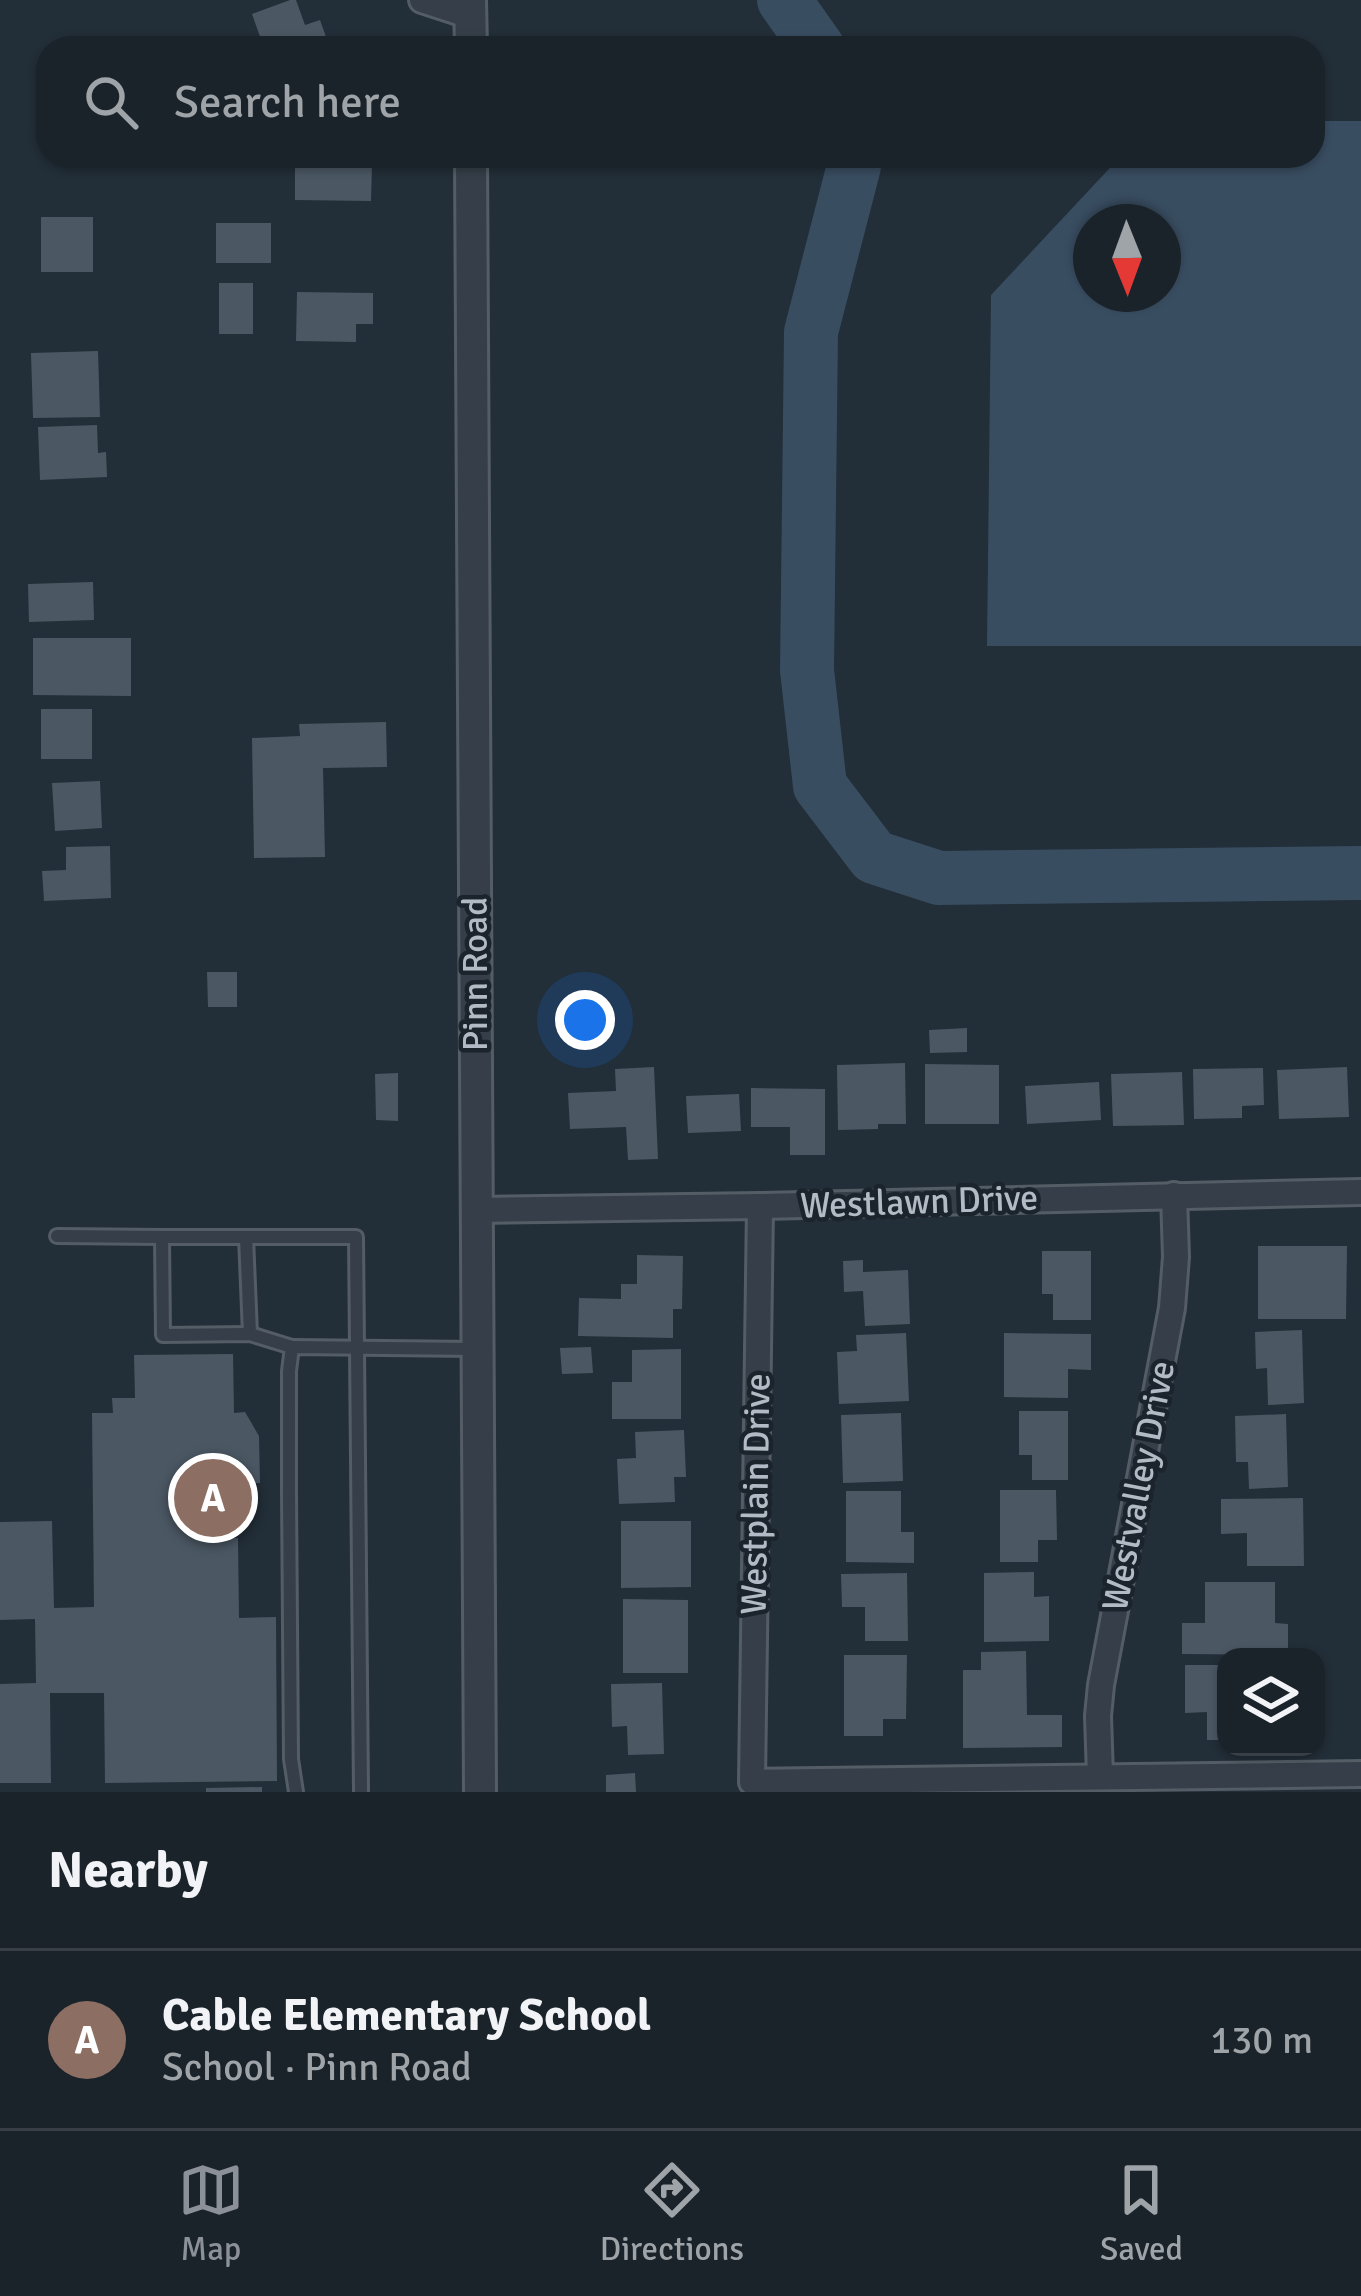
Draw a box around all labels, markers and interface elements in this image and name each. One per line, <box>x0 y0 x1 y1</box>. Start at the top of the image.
search box <box>36 36 1325 168</box>
icon: search <box>78 69 144 135</box>
text: Search here <box>174 75 401 130</box>
north arrow <box>1073 204 1181 312</box>
street label: Pinn Road <box>453 897 498 1051</box>
your location <box>555 990 615 1050</box>
street label: Westlawn Drive <box>799 1175 1039 1229</box>
street label: Westvalley Drive <box>1093 1357 1185 1615</box>
street label: Westplain Drive <box>731 1373 781 1615</box>
pin: A <box>174 1453 252 1543</box>
map controls <box>1217 1648 1325 1756</box>
button: layers <box>1217 1648 1325 1756</box>
text: Nearby <box>48 1839 208 1902</box>
text: Cable Elementary School <box>162 1988 651 2043</box>
text: A <box>75 2016 99 2064</box>
text: 130 m <box>1210 2016 1313 2064</box>
text: School · Pinn Road <box>162 2043 472 2091</box>
tab: Map <box>178 2157 244 2270</box>
tab: Directions <box>600 2157 744 2270</box>
tab: Saved <box>1100 2157 1183 2270</box>

